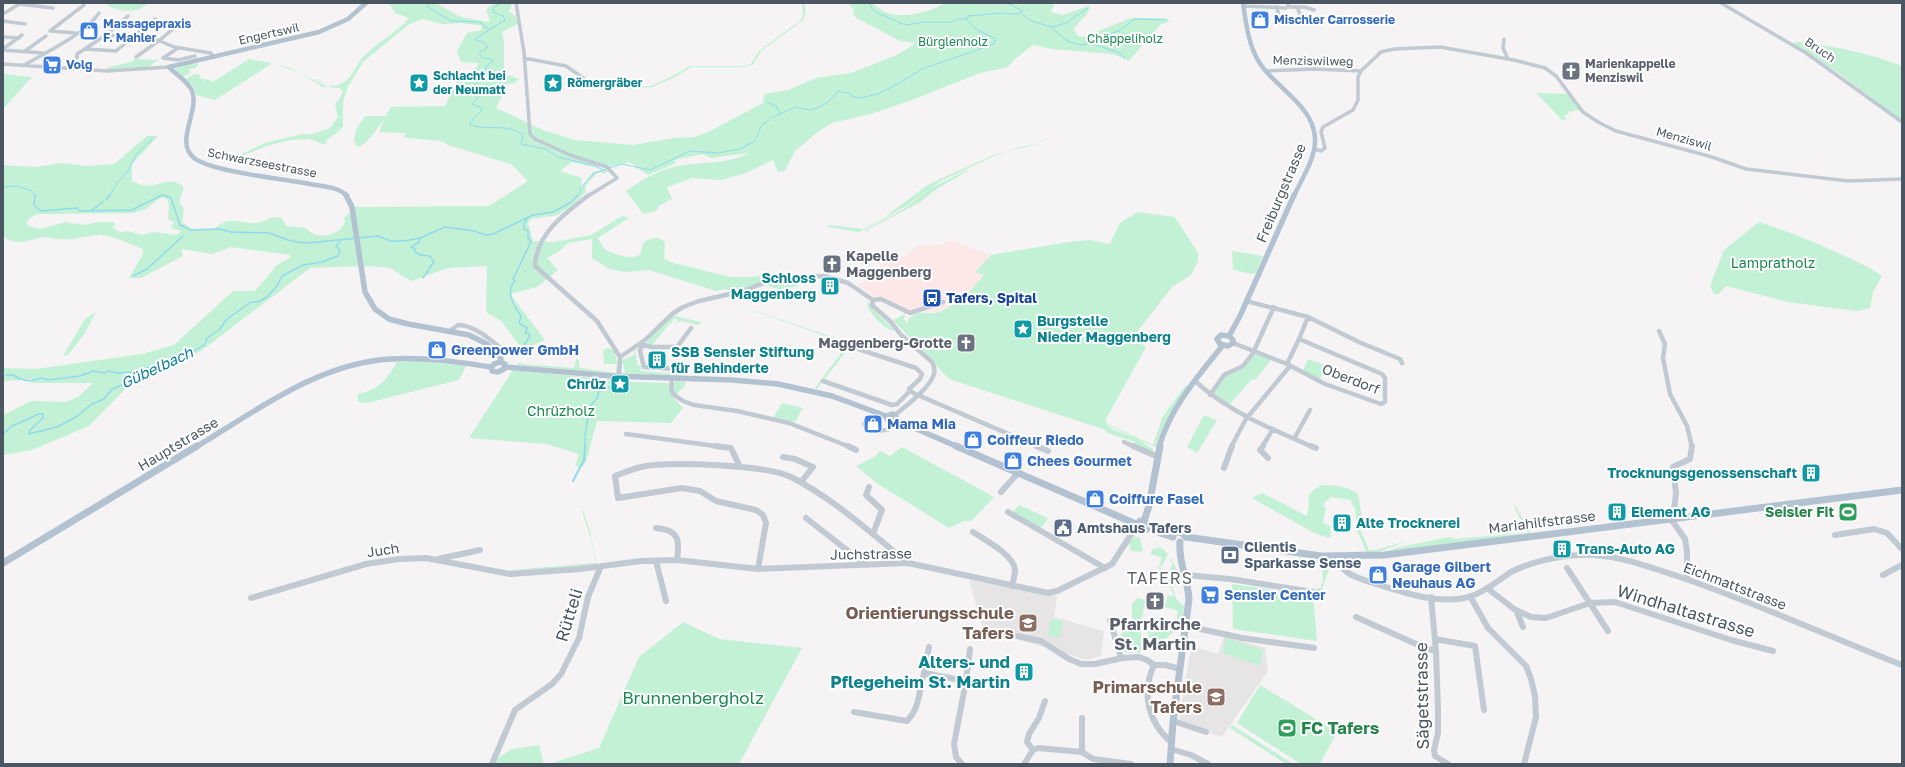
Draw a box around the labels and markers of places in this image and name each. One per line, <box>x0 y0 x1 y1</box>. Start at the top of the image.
shop icon: Mischler Carrosserie <box>1249 9 1271 31</box>
place label: Mischler Carrosserie <box>1274 12 1395 27</box>
place label: Massagepraxis F. Mahler <box>103 16 192 45</box>
shop icon: Massagepraxis F. Mahler <box>78 20 100 42</box>
supermarket icon: Volg <box>41 54 63 76</box>
place label: Marienkappelle Menziswil <box>1585 56 1676 85</box>
place label: Volg <box>66 57 92 72</box>
church icon: Marienkappelle Menziswil <box>1560 60 1582 82</box>
place label: Schlacht bei der Neumatt <box>433 68 506 97</box>
place icon: Schlacht bei der Neumatt <box>408 72 430 94</box>
place icon: Römergräber <box>542 72 564 94</box>
place label: Römergräber <box>567 75 643 90</box>
place label: Kapelle Maggenberg <box>846 247 931 280</box>
church icon: Kapelle Maggenberg <box>821 253 843 275</box>
place label: Schloss Maggenberg <box>731 269 816 302</box>
building icon: Schloss Maggenberg <box>819 275 841 297</box>
bus stop icon: Tafers, Spital <box>921 287 943 309</box>
place label: Tafers, Spital <box>946 289 1037 306</box>
place label: Burgstelle Nieder Maggenberg <box>1037 312 1171 345</box>
place icon: Burgstelle Nieder Maggenberg <box>1012 318 1034 340</box>
church icon: Maggenberg-Grotte <box>955 332 977 354</box>
place label: Maggenberg-Grotte <box>818 334 952 351</box>
shop icon: Greenpower GmbH <box>426 339 448 361</box>
place label: Greenpower GmbH <box>451 341 579 358</box>
place label: SSB Sensler Stiftung für Behinderte <box>671 343 814 376</box>
building icon: SSB Sensler Stiftung für Behinderte <box>646 349 668 371</box>
place icon: Chrüz <box>609 373 631 395</box>
place label: Chrüz <box>567 375 606 392</box>
shop icon: Mama Mia <box>862 413 884 435</box>
place label: Mama Mia <box>887 415 956 432</box>
shop icon: Coiffeur Riedo <box>962 429 984 451</box>
place label: Coiffeur Riedo <box>987 431 1084 448</box>
shop icon: Chees Gourmet <box>1002 450 1024 472</box>
place label: Chees Gourmet <box>1027 452 1132 469</box>
building icon: Trocknungsgenossenschaft <box>1800 462 1822 484</box>
place label: Trocknungsgenossenschaft <box>1607 464 1797 481</box>
shop icon: Coiffure Fasel <box>1084 488 1106 510</box>
place label: Coiffure Fasel <box>1109 490 1204 507</box>
building icon: Element AG <box>1606 501 1628 523</box>
sports icon: Seisler Fit <box>1837 501 1859 523</box>
place label: Element AG <box>1631 503 1711 520</box>
place label: Seisler Fit <box>1765 503 1834 520</box>
building icon: Alte Trocknerei <box>1331 512 1353 534</box>
place label: Alte Trocknerei <box>1356 514 1460 531</box>
public building icon: Amtshaus Tafers <box>1052 517 1074 539</box>
place label: Amtshaus Tafers <box>1077 519 1192 536</box>
place label: Clientis Sparkasse Sense <box>1244 538 1361 571</box>
building icon: Trans-Auto AG <box>1551 538 1573 560</box>
place label: Trans-Auto AG <box>1576 540 1675 557</box>
bank icon: Clientis Sparkasse Sense <box>1219 544 1241 566</box>
place label: Garage Gilbert Neuhaus AG <box>1392 558 1492 591</box>
shop icon: Garage Gilbert Neuhaus AG <box>1367 564 1389 586</box>
supermarket icon: Sensler Center <box>1199 584 1221 606</box>
place label: Sensler Center <box>1224 586 1326 603</box>
church icon: Pfarrkirche St. Martin <box>1144 590 1166 612</box>
place label: Orientierungsschule Tafers <box>845 602 1014 643</box>
school or university icon: Orientierungsschule Tafers <box>1017 612 1039 634</box>
place label: Pfarrkirche St. Martin <box>1109 613 1201 654</box>
place label: Alters- und Pflegeheim St. Martin <box>830 651 1010 692</box>
building icon: Alters- und Pflegeheim St. Martin <box>1013 661 1035 683</box>
place label: Primarschule Tafers <box>1093 676 1202 717</box>
school or university icon: Primarschule Tafers <box>1205 686 1227 708</box>
sports icon: FC Tafers <box>1276 717 1298 739</box>
place label: FC Tafers <box>1301 717 1380 738</box>

